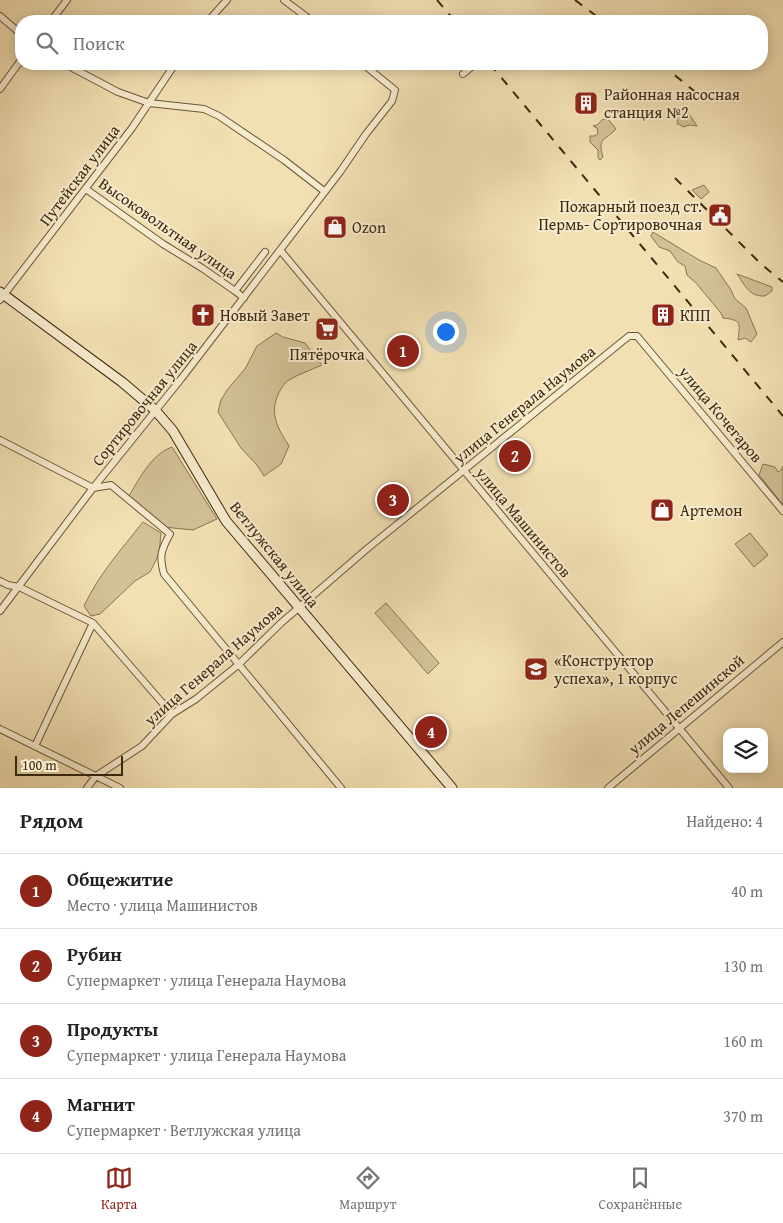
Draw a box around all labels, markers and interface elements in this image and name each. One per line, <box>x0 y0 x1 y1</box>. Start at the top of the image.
search box <box>15 15 768 70</box>
icon: search <box>33 29 61 57</box>
text: Поиск <box>73 29 125 57</box>
place label: Районная насосная станция №2 <box>604 82 740 124</box>
building icon: Районная насосная станция №2 <box>573 90 599 116</box>
street label: Путейская улица <box>33 119 125 231</box>
street label: Высоковольтная улица <box>94 171 242 285</box>
place label: Пожарный поезд ст. Пермь- Сортировочная <box>538 194 702 236</box>
public building icon: Пожарный поезд ст. Пермь- Сортировочная <box>707 202 733 228</box>
shop icon: Ozon <box>322 214 348 240</box>
place label: Ozon <box>352 215 386 239</box>
church icon: Новый Завет <box>190 302 216 328</box>
building icon: КПП <box>650 302 676 328</box>
place label: Новый Завет <box>220 303 310 327</box>
place label: КПП <box>680 303 710 327</box>
supermarket icon: Пятёрочка <box>314 316 340 342</box>
your location <box>433 319 459 345</box>
pin: 1 <box>387 332 419 370</box>
street label: Сортировочная улица <box>86 335 203 471</box>
street label: улица Генерала Наумова <box>447 339 600 469</box>
place label: Пятёрочка <box>290 342 365 366</box>
street label: улица Кочегаров <box>673 360 769 468</box>
pin: 2 <box>499 437 531 475</box>
street label: улица Машинистов <box>470 461 578 583</box>
pin: 3 <box>377 481 409 519</box>
street label: Ветлужская улица <box>224 496 326 613</box>
shop icon: Артемон <box>649 497 675 523</box>
place label: Артемон <box>680 498 742 522</box>
street label: улица Генерала Наумова <box>138 597 288 732</box>
place label: «Конструктор успеха», 1 корпус <box>553 648 678 690</box>
street label: улица Лепешинской <box>622 648 750 760</box>
school or university icon: «Конструктор успеха», 1 корпус <box>523 656 549 682</box>
pin: 4 <box>415 713 447 751</box>
map controls <box>723 728 768 773</box>
button: layers <box>723 728 768 773</box>
scale bar <box>15 753 122 776</box>
text: 100 m <box>22 755 57 775</box>
text: Рядом <box>20 805 83 836</box>
text: Найдено: 4 <box>686 809 763 833</box>
text: Общежитие <box>67 865 173 893</box>
text: 1 <box>32 879 40 903</box>
text: 40 m <box>731 879 763 903</box>
text: Место · улица Машинистов <box>67 893 258 917</box>
text: Рубин <box>67 940 122 968</box>
text: 2 <box>32 954 40 978</box>
text: 130 m <box>723 954 763 978</box>
text: Супермаркет · улица Генерала Наумова <box>67 968 346 992</box>
text: Продукты <box>67 1015 158 1043</box>
text: 3 <box>32 1029 40 1053</box>
text: 160 m <box>723 1029 763 1053</box>
text: Супермаркет · улица Генерала Наумова <box>67 1043 346 1067</box>
text: Магнит <box>67 1090 135 1118</box>
text: 4 <box>32 1104 40 1128</box>
text: 370 m <box>723 1104 763 1128</box>
text: Супермаркет · Ветлужская улица <box>67 1118 301 1142</box>
tab: Карта <box>101 1164 137 1214</box>
tab: Маршрут <box>339 1164 397 1214</box>
tab: Сохранённые <box>599 1164 682 1214</box>

